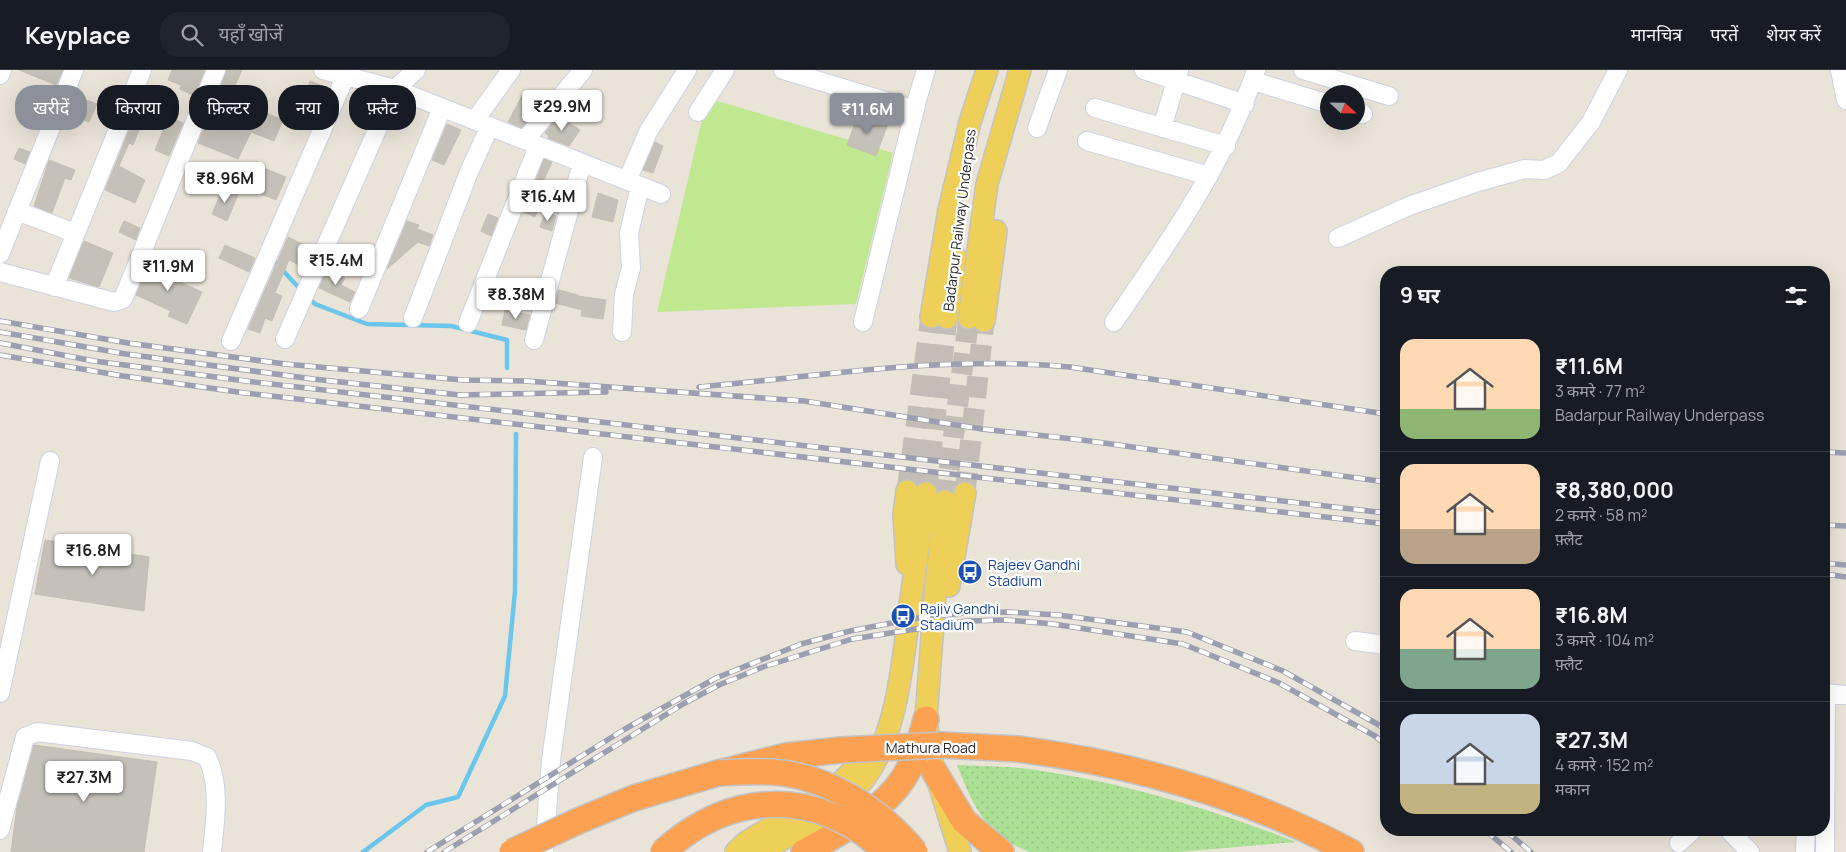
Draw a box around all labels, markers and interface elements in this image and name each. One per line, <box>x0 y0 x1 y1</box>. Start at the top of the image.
search box <box>160 12 510 57</box>
text: Keyplace <box>25 18 130 51</box>
icon: search <box>178 21 206 49</box>
text: यहाँ खोजें <box>218 21 283 47</box>
text: मानचित्र <box>1631 22 1682 46</box>
text: परतें <box>1710 22 1738 46</box>
text: शेयर करें <box>1766 22 1821 46</box>
chip: खरीदें <box>15 85 87 130</box>
chip: किराया <box>97 85 179 130</box>
chip: फ़िल्टर <box>189 85 268 130</box>
chip: नया <box>278 85 339 130</box>
chip: फ़्लैट <box>349 85 416 130</box>
north arrow <box>1320 85 1365 130</box>
map controls <box>1320 85 1365 130</box>
pin: ₹29.9M <box>521 90 603 132</box>
pin: ₹11.6M <box>826 92 908 135</box>
text: ₹29.9M <box>533 95 591 117</box>
text: ₹11.6M <box>841 98 893 120</box>
street label: Badarpur Railway Underpass <box>938 128 980 312</box>
pin: ₹8.96M <box>184 162 266 204</box>
text: ₹8.96M <box>196 167 254 189</box>
pin: ₹16.4M <box>507 180 589 222</box>
text: ₹16.4M <box>520 185 576 207</box>
pin: ₹15.4M <box>295 244 377 286</box>
text: ₹15.4M <box>309 249 363 271</box>
pin: ₹11.9M <box>127 250 209 292</box>
text: ₹11.9M <box>142 255 194 277</box>
pin: ₹8.38M <box>475 278 557 320</box>
text: 9 घर <box>1400 281 1440 309</box>
icon: filters <box>1782 282 1810 310</box>
text: ₹8.38M <box>487 283 545 305</box>
text: ₹11.6M <box>1555 352 1623 380</box>
icon: home <box>1440 359 1500 419</box>
text: 3 कमरे · 77 m² <box>1555 380 1645 402</box>
text: Badarpur Railway Underpass <box>1555 404 1765 426</box>
text: ₹8,380,000 <box>1555 476 1674 504</box>
icon: home <box>1440 484 1500 544</box>
text: 2 कमरे · 58 m² <box>1555 504 1647 526</box>
text: फ़्लैट <box>1555 528 1583 550</box>
pin: ₹16.8M <box>52 534 134 576</box>
text: ₹16.8M <box>65 539 121 561</box>
place label: Rajeev Gandhi Stadium <box>988 555 1080 590</box>
bus stop icon: Rajeev Gandhi Stadium <box>957 559 983 585</box>
place label: Rajiv Gandhi Stadium <box>920 599 999 634</box>
text: ₹16.8M <box>1555 601 1627 629</box>
bus stop icon: Rajiv Gandhi Stadium <box>890 603 916 629</box>
icon: home <box>1440 609 1500 669</box>
text: 3 कमरे · 104 m² <box>1555 629 1654 651</box>
text: फ़्लैट <box>1555 653 1583 675</box>
text: ₹27.3M <box>1555 726 1628 754</box>
icon: home <box>1440 734 1500 794</box>
street label: Mathura Road <box>886 738 976 757</box>
text: 4 कमरे · 152 m² <box>1555 754 1653 776</box>
pin: ₹27.3M <box>43 760 125 803</box>
text: ₹27.3M <box>56 766 112 788</box>
text: मकान <box>1555 778 1590 800</box>

